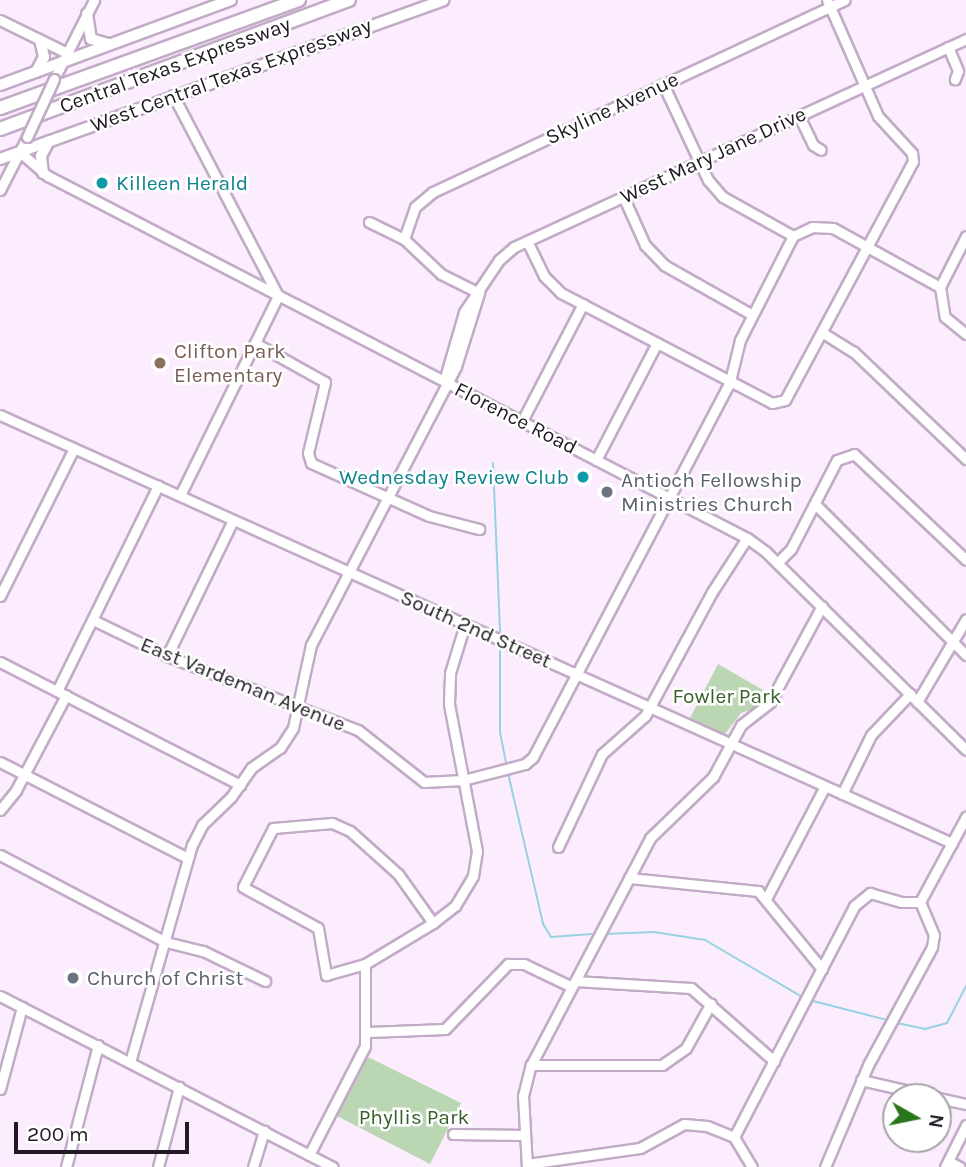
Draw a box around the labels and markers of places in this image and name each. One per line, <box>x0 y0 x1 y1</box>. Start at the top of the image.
place label: Killeen Herald <box>116 170 248 196</box>
marker: Killeen Herald <box>94 175 110 191</box>
place label: Clifton Park Elementary <box>174 338 286 388</box>
marker: Clifton Park Elementary <box>152 355 168 371</box>
place label: Wednesday Review Club <box>339 464 569 490</box>
place label: Antioch Fellowship Ministries Church <box>621 467 802 517</box>
marker: Wednesday Review Club <box>575 469 591 485</box>
marker: Antioch Fellowship Ministries Church <box>599 484 615 500</box>
place label: Church of Christ <box>87 965 243 991</box>
marker: Church of Christ <box>65 970 81 986</box>

